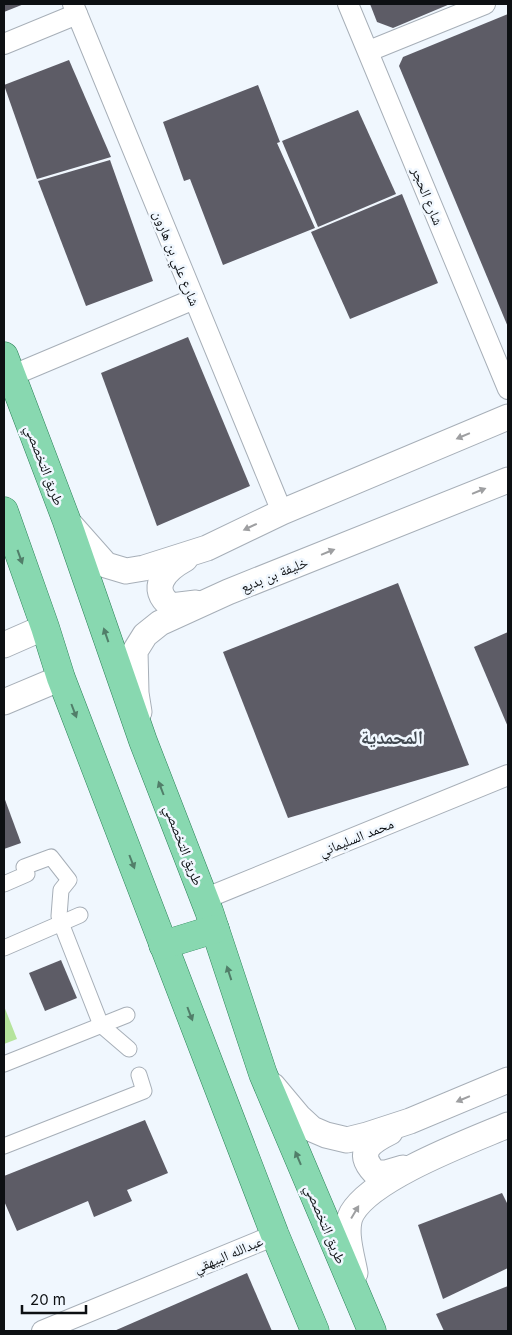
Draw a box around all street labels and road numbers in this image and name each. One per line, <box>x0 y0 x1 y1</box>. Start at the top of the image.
street label: شارع الحجر <box>406 164 447 228</box>
street label: شارع علي بن هارون <box>147 208 204 310</box>
street label: طريق التخصصي <box>19 422 68 509</box>
street label: خليفة بن بديع <box>238 553 311 597</box>
street label: طريق التخصصي <box>158 802 207 889</box>
street label: محمد السليماني <box>316 814 397 863</box>
street label: طريق التخصصي <box>298 1182 350 1268</box>
street label: عبدالله البيهقي <box>191 1232 267 1279</box>

